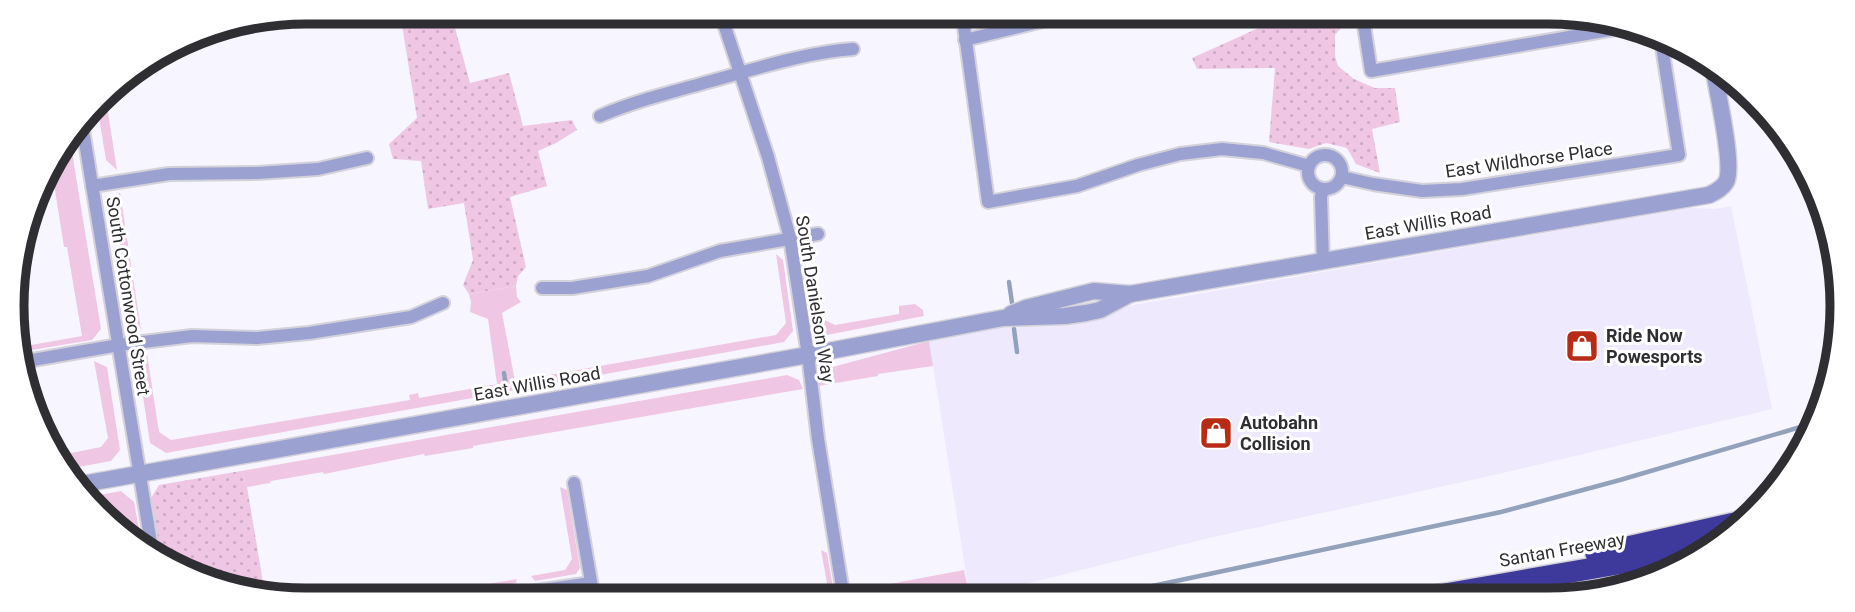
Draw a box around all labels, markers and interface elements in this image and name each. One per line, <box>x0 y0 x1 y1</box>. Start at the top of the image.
street label: East Wildhorse Place <box>1444 137 1614 182</box>
street label: South Cottonwood Street <box>102 195 155 397</box>
street label: East Willis Road <box>1363 201 1493 244</box>
street label: South Danielson Way <box>792 214 839 384</box>
place label: Ride Now Powesports <box>1606 325 1703 367</box>
shop icon: Ride Now Powesports <box>1563 327 1601 365</box>
street label: East Willis Road <box>472 362 602 405</box>
place label: Autobahn Collision <box>1240 412 1318 454</box>
shop icon: Autobahn Collision <box>1197 414 1235 452</box>
street label: Santan Freeway <box>1498 528 1627 571</box>

